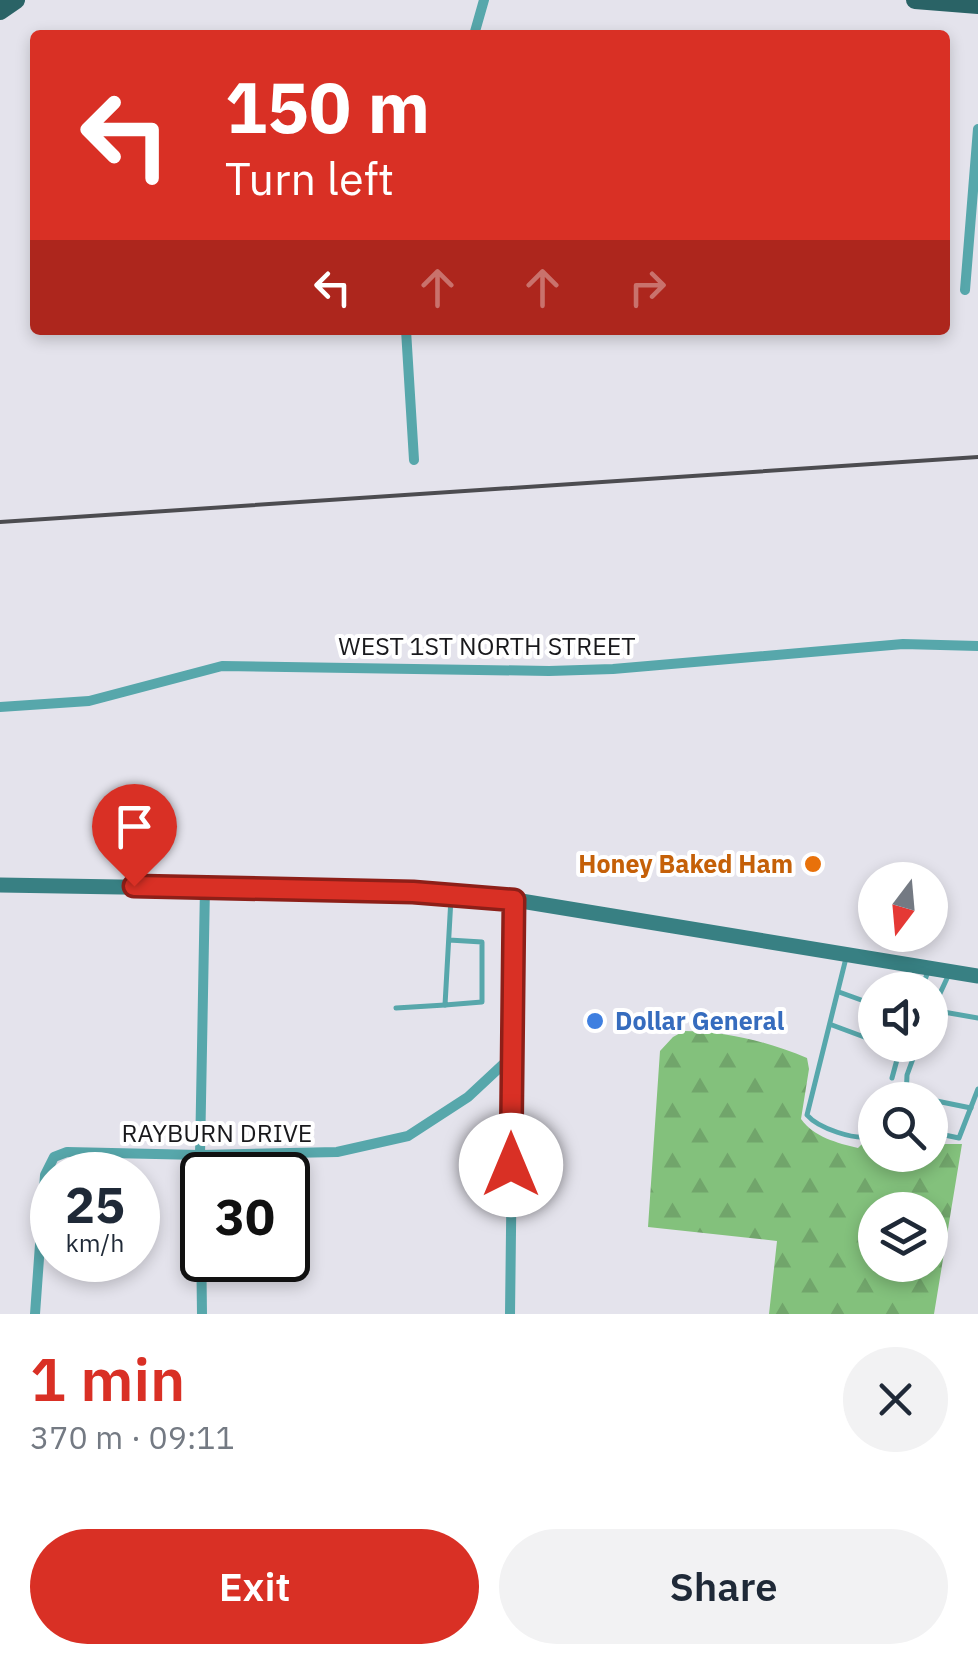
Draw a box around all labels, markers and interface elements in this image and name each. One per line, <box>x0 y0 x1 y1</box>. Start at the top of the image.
text: 150 m <box>225 61 430 152</box>
icon: left <box>60 70 190 200</box>
text: Turn left <box>225 149 394 207</box>
icon: left <box>305 260 360 315</box>
icon: ahead <box>410 260 465 315</box>
icon: ahead <box>515 260 570 315</box>
icon: right <box>620 260 675 315</box>
street label: WEST 1ST NORTH STREET <box>338 629 636 662</box>
pin <box>92 784 177 887</box>
icon: arrive <box>107 799 162 854</box>
place label: Honey Baked Ham <box>578 847 793 880</box>
marker: Honey Baked Ham <box>802 853 824 875</box>
north arrow <box>858 862 948 952</box>
map controls <box>858 862 948 1282</box>
button: sound <box>858 972 948 1062</box>
place label: Dollar General <box>615 1004 785 1037</box>
marker: Dollar General <box>584 1010 606 1032</box>
button: search <box>858 1082 948 1172</box>
position arrow <box>459 1113 563 1217</box>
street label: RAYBURN DRIVE <box>122 1116 312 1149</box>
speed limit sign: 30 <box>180 1152 310 1282</box>
text: 25 <box>65 1172 125 1237</box>
button: layers <box>858 1192 948 1282</box>
text: km/h <box>66 1226 124 1259</box>
text: 1 min <box>30 1339 185 1418</box>
button: close <box>843 1347 948 1452</box>
text: 370 m · 09:11 <box>30 1416 235 1458</box>
button: Exit <box>30 1529 479 1644</box>
button: Share <box>499 1529 948 1644</box>

